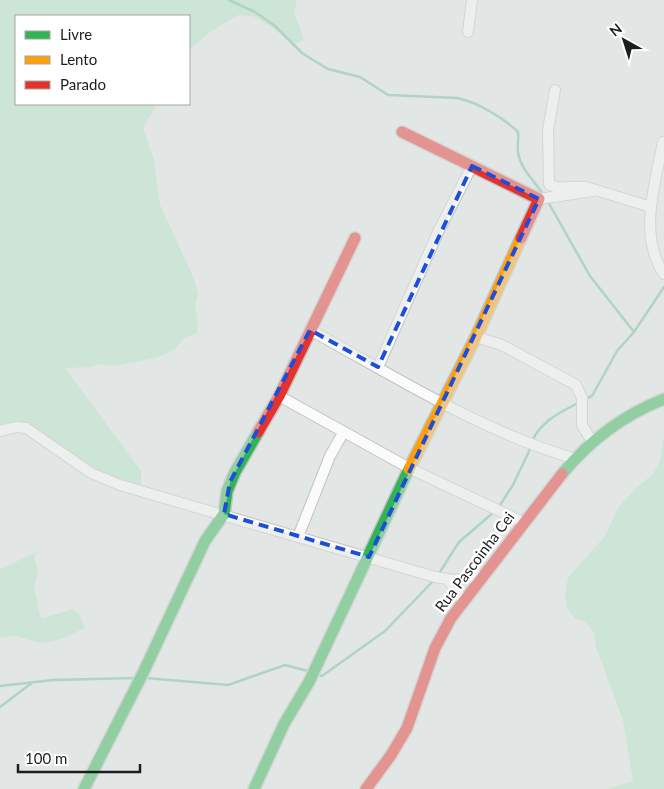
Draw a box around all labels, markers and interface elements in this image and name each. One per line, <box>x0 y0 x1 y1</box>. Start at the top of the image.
legend <box>15 15 190 105</box>
north arrow <box>599 15 649 65</box>
text: N <box>606 20 625 40</box>
text: Livre <box>60 25 92 43</box>
text: Lento <box>60 50 97 68</box>
text: Parado <box>60 75 106 93</box>
street label: Rua Pascoinha Cei <box>431 508 518 615</box>
scale bar <box>18 742 140 774</box>
text: 100 m <box>25 749 67 767</box>

